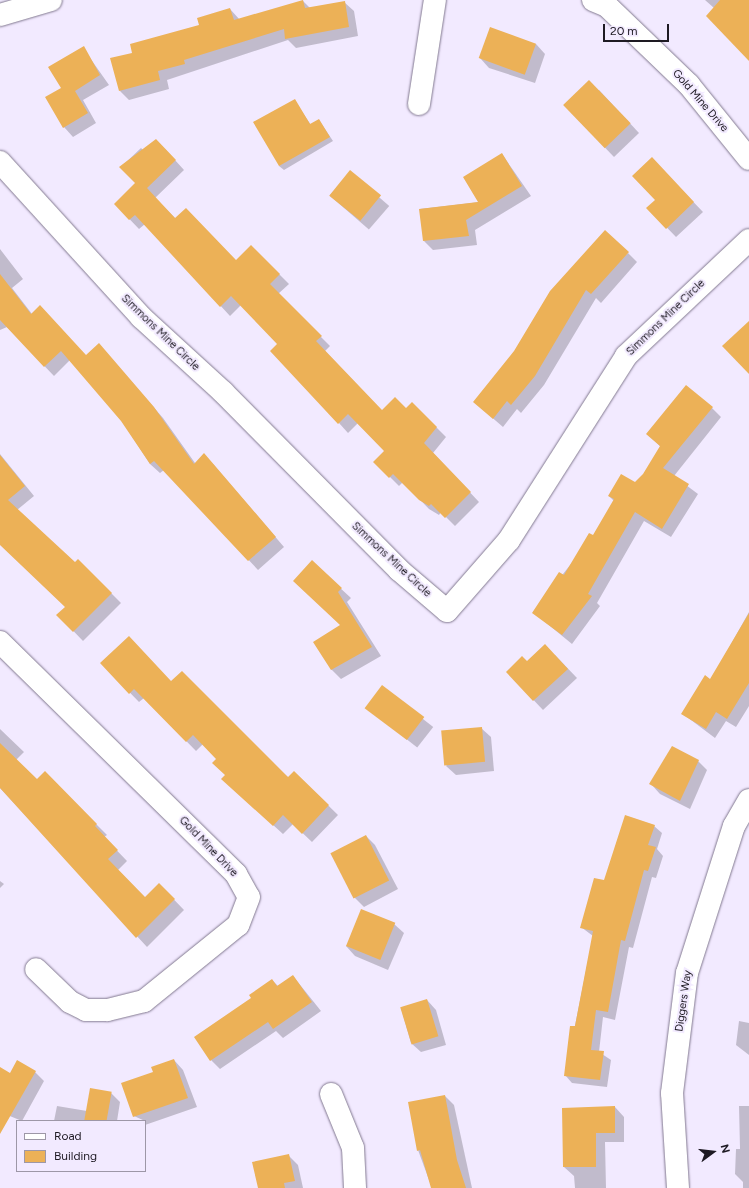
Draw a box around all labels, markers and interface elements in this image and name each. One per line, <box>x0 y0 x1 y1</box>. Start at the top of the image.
scale bar <box>605 16 671 42</box>
text: 20 m <box>610 24 638 38</box>
street label: Gold Mine Drive <box>669 67 731 135</box>
street label: Simmons Mine Circle <box>624 277 708 359</box>
street label: Simmons Mine Circle <box>118 292 202 374</box>
street label: Simmons Mine Circle <box>349 520 433 600</box>
street label: Gold Mine Drive <box>176 814 240 880</box>
street label: Diggers Way <box>673 969 695 1033</box>
legend <box>16 1120 146 1172</box>
text: Road <box>54 1129 82 1143</box>
north arrow <box>693 1132 733 1172</box>
text: N <box>718 1143 732 1155</box>
text: Building <box>54 1149 97 1163</box>

